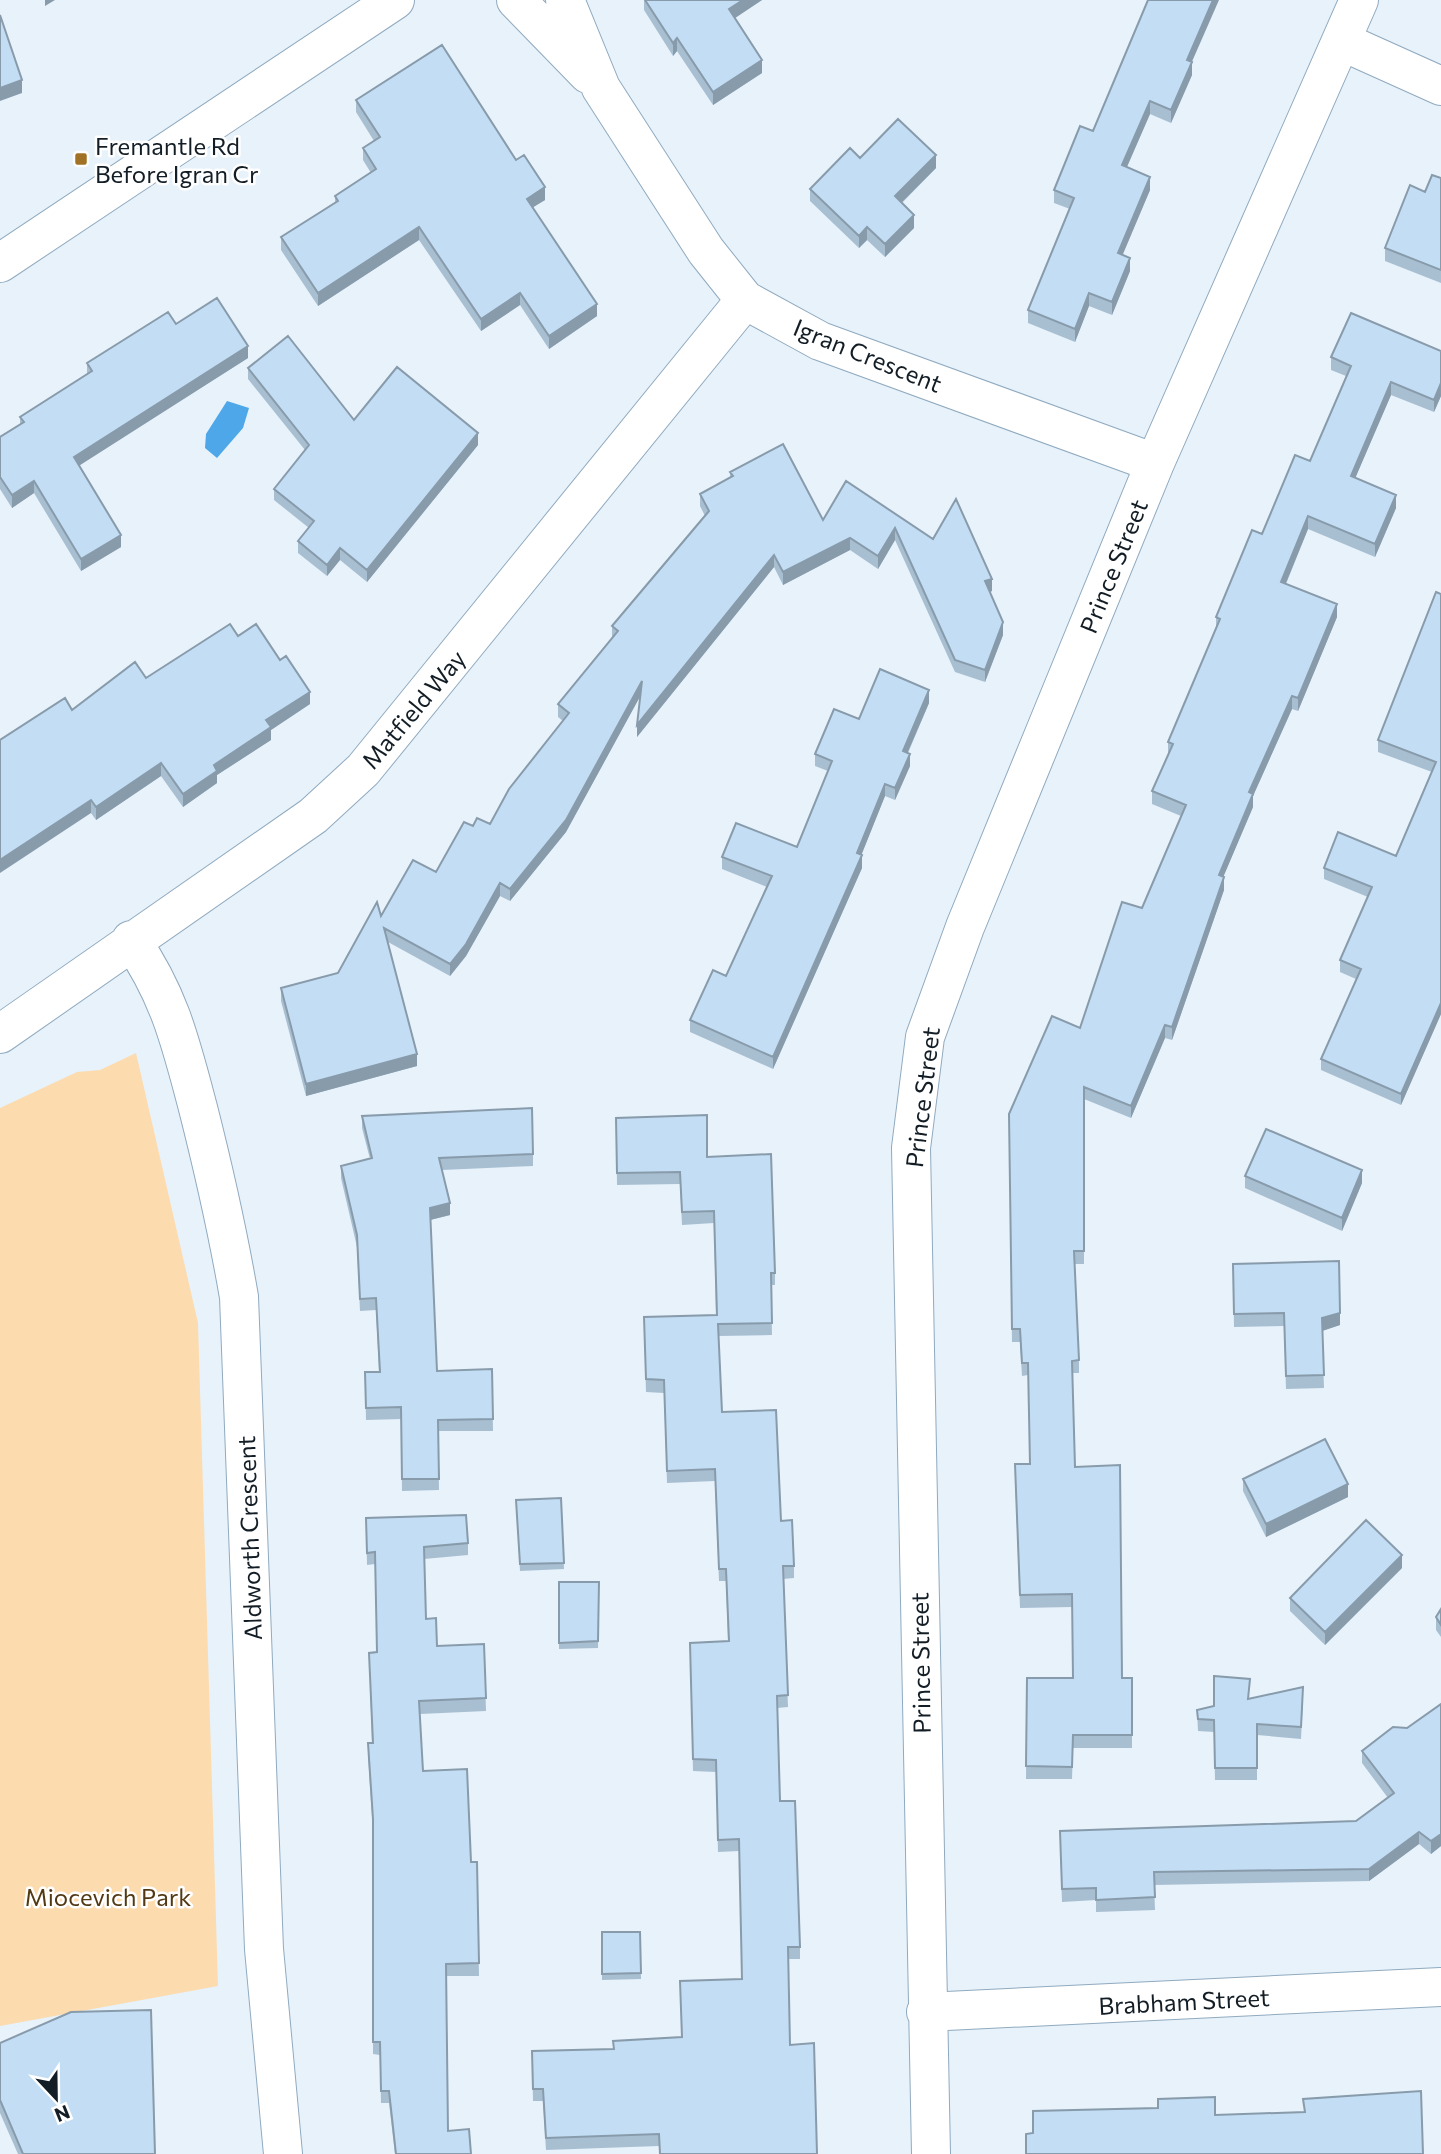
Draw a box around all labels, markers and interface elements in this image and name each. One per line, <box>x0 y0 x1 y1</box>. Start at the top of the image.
place label: Fremantle Rd Before Igran Cr <box>95 131 259 188</box>
marker: Fremantle Rd Before Igran Cr <box>73 151 89 167</box>
street label: Igran Crescent <box>790 312 946 398</box>
street label: Prince Street <box>1073 495 1153 637</box>
street label: Matfield Way <box>355 644 471 774</box>
street label: Prince Street <box>899 1025 945 1169</box>
street label: Aldworth Crescent <box>231 1435 267 1641</box>
street label: Prince Street <box>904 1592 936 1734</box>
park label: Miocevich Park <box>25 1882 191 1911</box>
street label: Brabham Street <box>1098 1982 1270 2020</box>
north arrow <box>21 2063 91 2133</box>
text: N <box>52 2101 73 2128</box>

